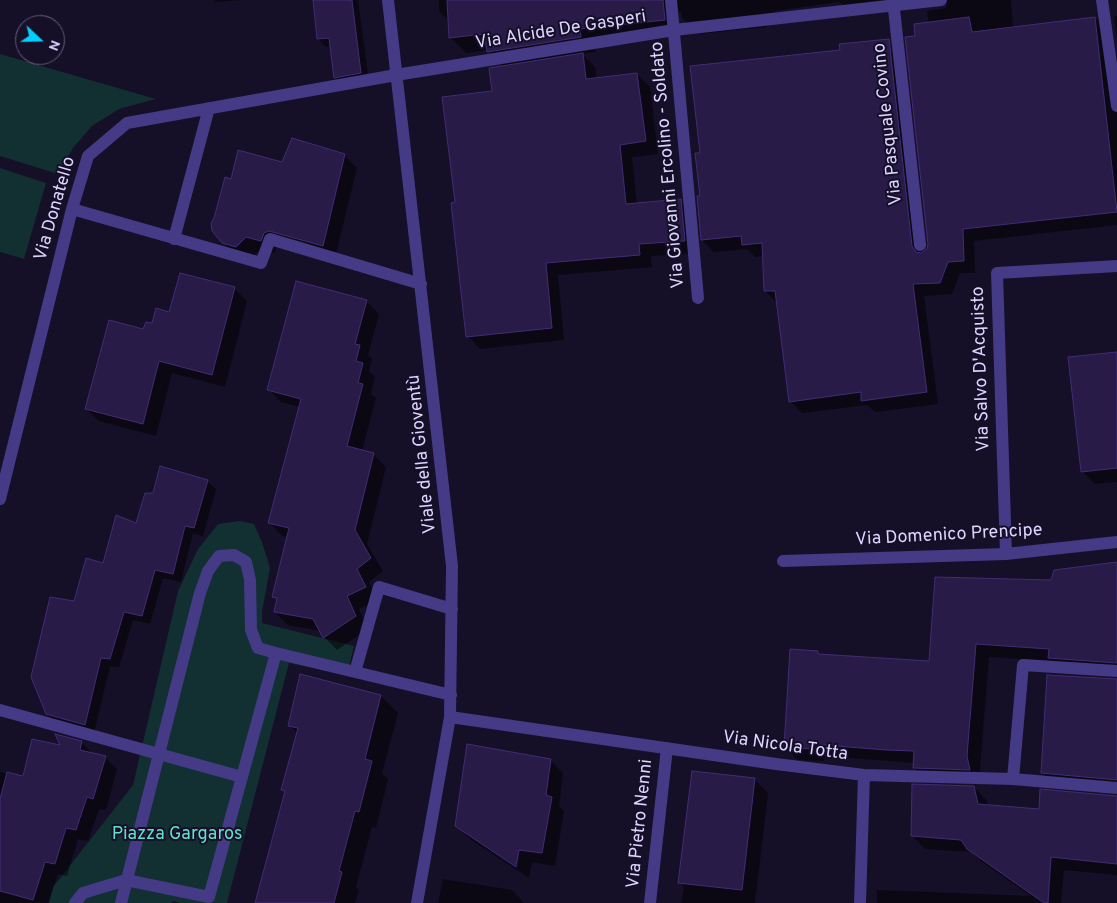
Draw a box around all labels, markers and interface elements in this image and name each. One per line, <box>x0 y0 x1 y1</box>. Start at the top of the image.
street label: Via Alcide De Gasperi <box>474 7 648 55</box>
north arrow <box>15 15 65 65</box>
text: N <box>44 37 63 53</box>
street label: Via Giovanni Ercolino - Soldato <box>647 41 691 289</box>
street label: Via Pasquale Covino <box>870 42 908 206</box>
street label: Via Donatello <box>31 154 81 264</box>
street label: Via Salvo D'Acquisto <box>968 286 996 452</box>
street label: Viale della Gioventù <box>404 373 442 535</box>
street label: Via Domenico Prencipe <box>855 520 1043 552</box>
street label: Via Nicola Totta <box>721 728 849 766</box>
street label: Via Pietro Nenni <box>623 758 659 890</box>
park label: Piazza Gargaros <box>112 824 242 846</box>

